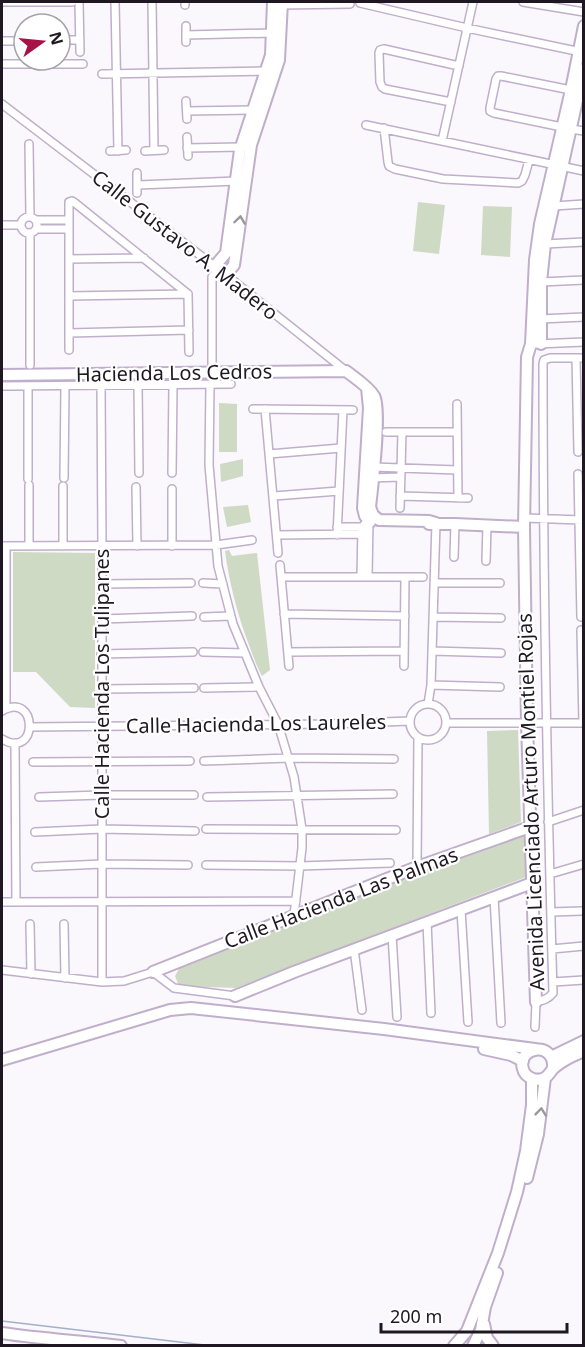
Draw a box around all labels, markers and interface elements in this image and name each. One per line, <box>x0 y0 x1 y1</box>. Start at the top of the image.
north arrow <box>12 12 72 72</box>
text: N <box>44 29 69 47</box>
street label: Calle Gustavo A. Madero <box>87 163 284 326</box>
one-way arrow <box>234 215 246 225</box>
street label: Hacienda Los Cedros <box>76 357 272 388</box>
street label: Calle Hacienda Los Tulipanes <box>88 549 115 819</box>
street label: Avenida Licenciado Arturo Montiel Rojas <box>510 613 551 991</box>
street label: Calle Hacienda Los Laureles <box>126 708 386 739</box>
street label: Calle Hacienda Las Palmas <box>220 840 462 955</box>
one-way arrow <box>534 1108 547 1117</box>
scale bar <box>381 1296 567 1334</box>
text: 200 m <box>390 1304 442 1328</box>

